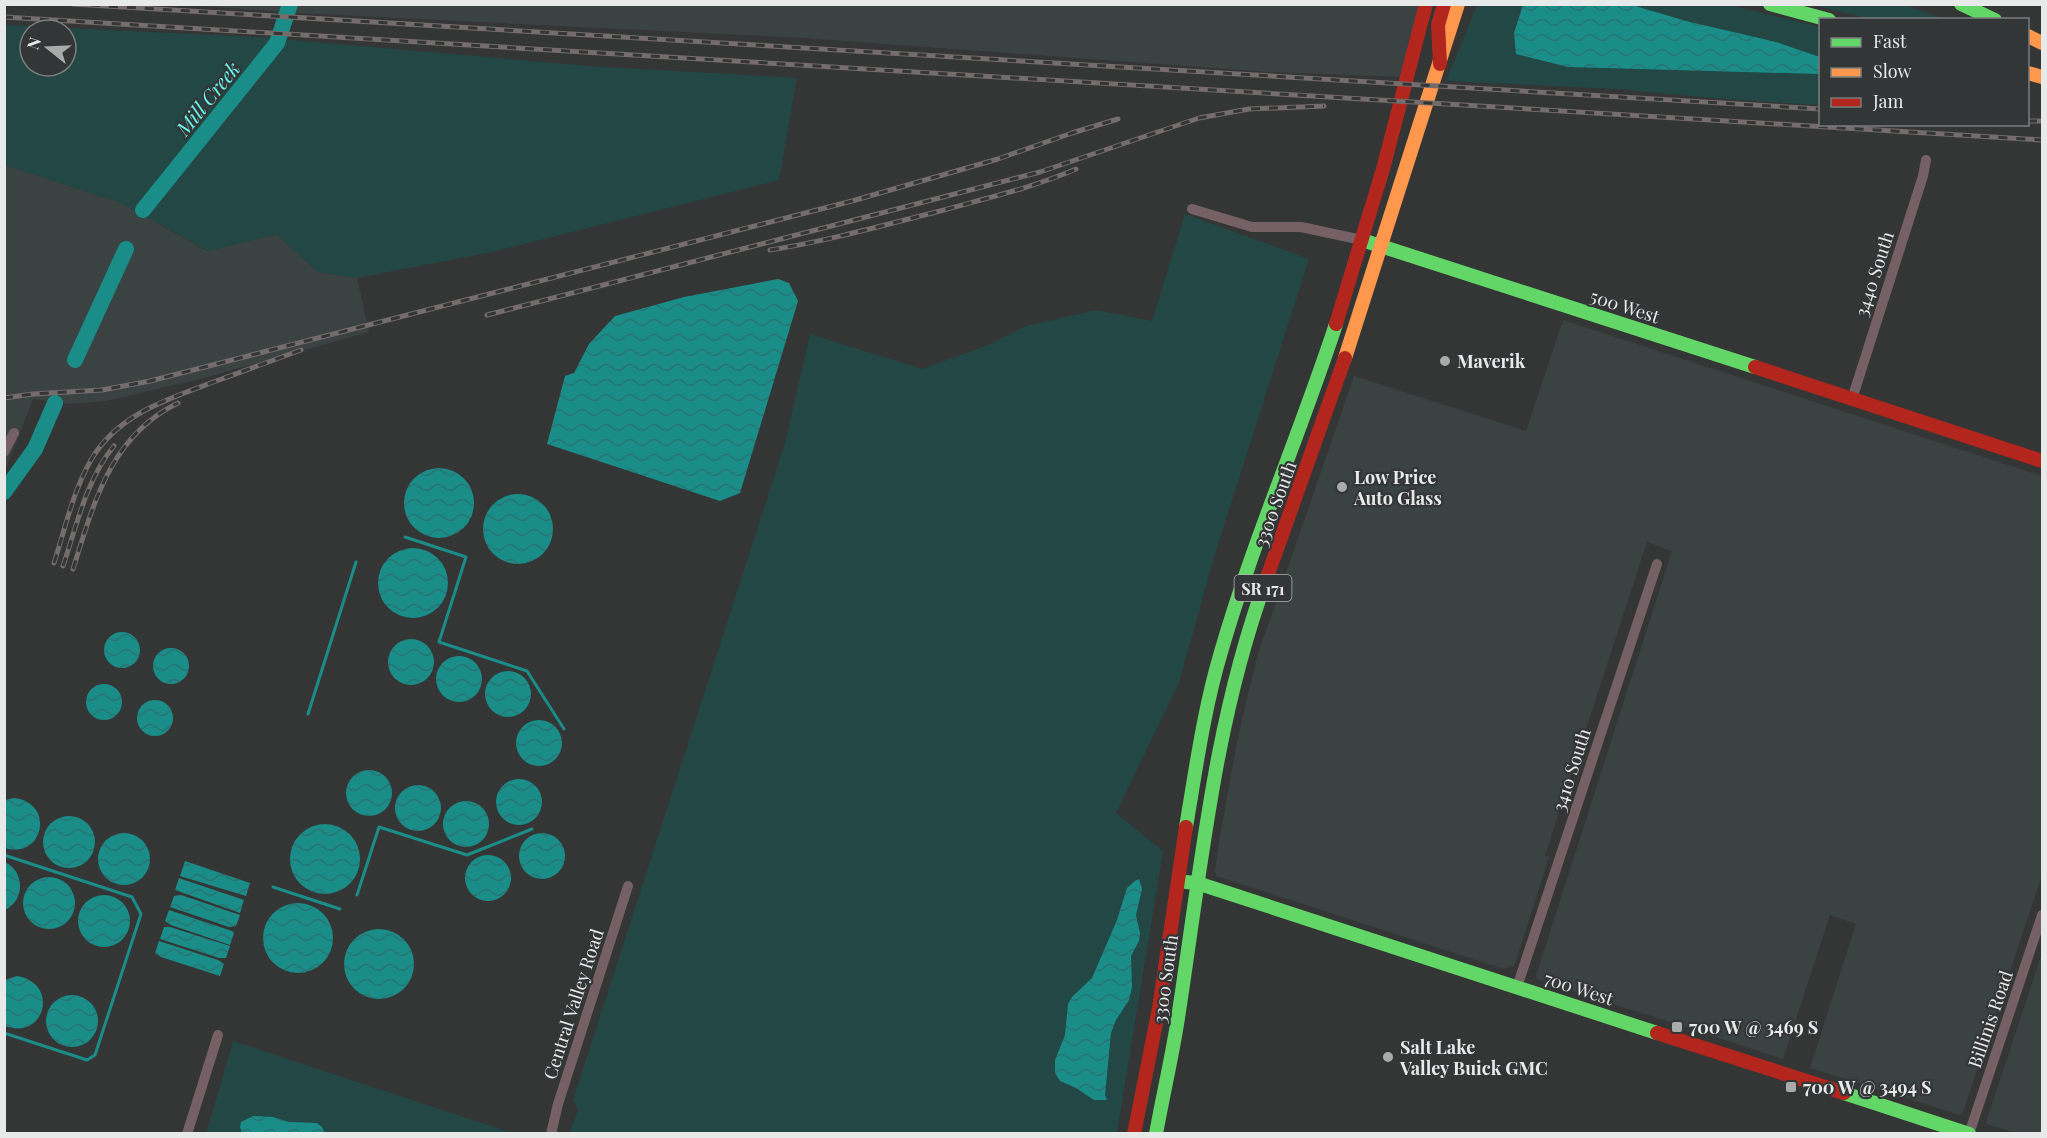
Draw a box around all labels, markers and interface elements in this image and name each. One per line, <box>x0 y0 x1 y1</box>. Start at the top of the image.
north arrow <box>18 18 78 78</box>
legend <box>1819 18 2029 126</box>
text: Fast <box>1873 29 1907 53</box>
text: N <box>21 34 45 52</box>
water label: Mill Creek <box>168 55 245 141</box>
text: Slow <box>1873 59 1911 83</box>
text: Jam <box>1872 89 1903 113</box>
street label: 3440 South <box>1849 228 1899 320</box>
street label: 500 West <box>1587 284 1663 329</box>
place label: Maverik <box>1457 349 1526 373</box>
marker: Maverik <box>1438 354 1452 368</box>
street label: 3300 South <box>1248 458 1302 550</box>
place label: Low Price Auto Glass <box>1353 465 1442 510</box>
marker: Low Price Auto Glass <box>1335 480 1349 494</box>
road number: SR 171 <box>1234 575 1292 601</box>
street label: 3410 South <box>1546 725 1596 815</box>
street label: Central Valley Road <box>537 925 609 1082</box>
street label: 3300 South <box>1147 933 1183 1025</box>
street label: 700 West <box>1541 966 1617 1011</box>
street label: Billinis Road <box>1962 967 2018 1071</box>
place label: 700 W @ 3469 S <box>1689 1015 1818 1039</box>
marker: 700 W @ 3469 S <box>1670 1020 1684 1034</box>
place label: Salt Lake Valley Buick GMC <box>1399 1035 1548 1080</box>
marker: Salt Lake Valley Buick GMC <box>1381 1050 1395 1064</box>
place label: 700 W @ 3494 S <box>1803 1075 1932 1099</box>
marker: 700 W @ 3494 S <box>1784 1080 1798 1094</box>

